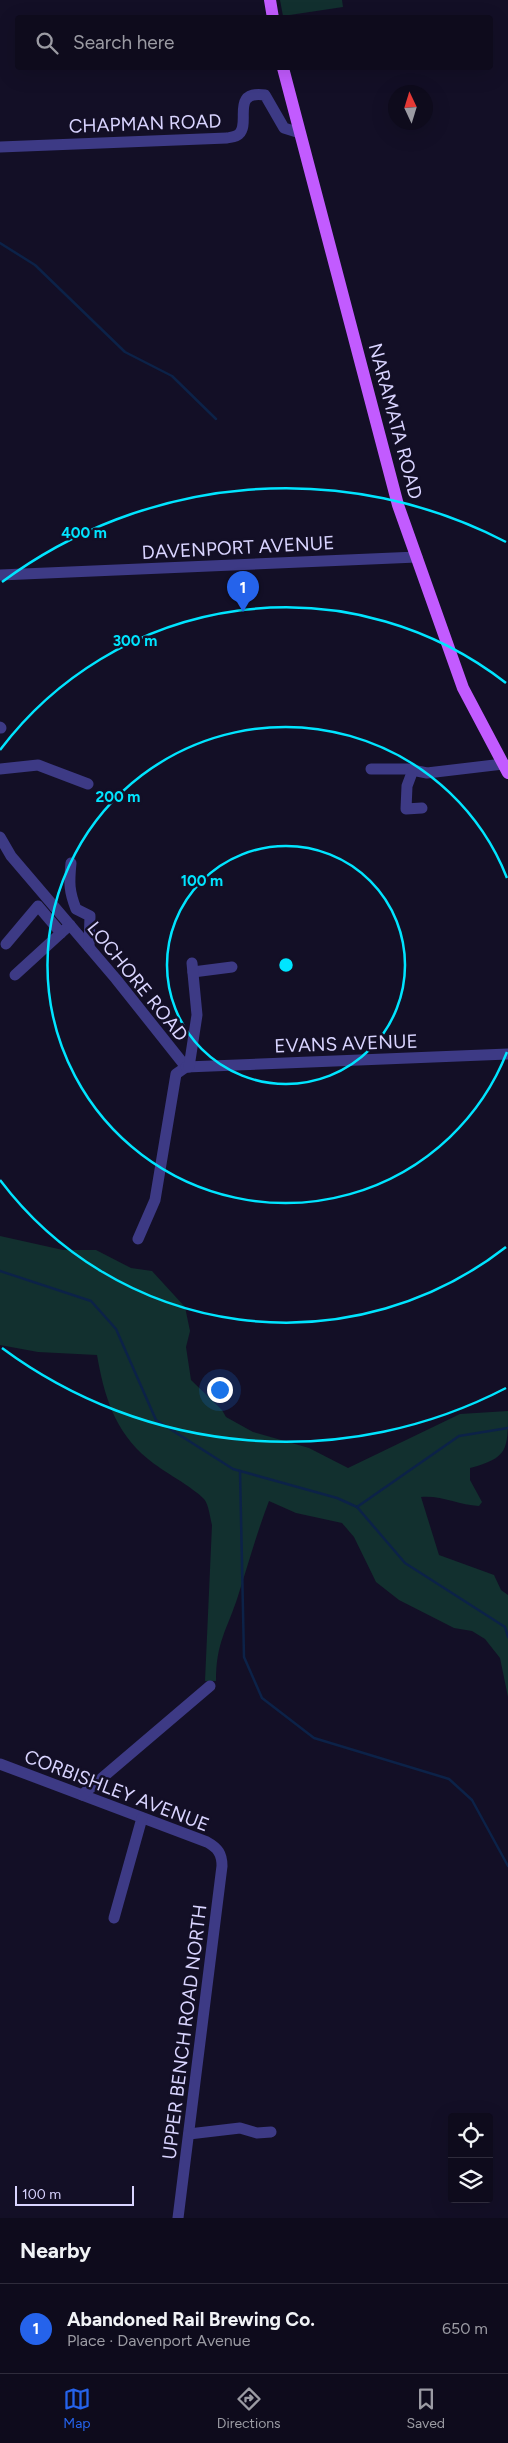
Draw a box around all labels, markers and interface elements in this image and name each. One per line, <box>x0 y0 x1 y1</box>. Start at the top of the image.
search box <box>15 15 493 70</box>
icon: search <box>33 29 61 57</box>
text: Search here <box>73 31 175 54</box>
north arrow <box>388 85 433 130</box>
street label: CHAPMAN ROAD <box>68 109 222 138</box>
street label: NARAMATA ROAD <box>364 341 427 502</box>
text: 400 m <box>61 524 107 542</box>
street label: DAVENPORT AVENUE <box>141 531 335 564</box>
pin: 1 <box>227 571 259 612</box>
text: 300 m <box>113 632 157 650</box>
text: 200 m <box>96 788 140 806</box>
text: 100 m <box>181 872 223 890</box>
street label: LOCHORE ROAD <box>82 917 193 1046</box>
centre of rings <box>277 956 295 974</box>
street label: EVANS AVENUE <box>274 1030 418 1057</box>
your location <box>207 1377 233 1403</box>
street label: CORBISHLEY AVENUE <box>21 1745 213 1836</box>
street label: UPPER BENCH ROAD NORTH <box>157 1903 212 2161</box>
map controls <box>448 2113 493 2203</box>
button: locate <box>448 2113 493 2158</box>
button: layers <box>448 2158 493 2203</box>
scale bar <box>15 2183 134 2206</box>
text: 100 m <box>22 2186 61 2203</box>
text: Nearby <box>20 2238 91 2263</box>
text: Abandoned Rail Brewing Co. <box>67 2308 315 2331</box>
text: 1 <box>33 2319 39 2338</box>
text: 650 m <box>442 2319 488 2338</box>
text: Place · Davenport Avenue <box>67 2331 250 2350</box>
tab: Map <box>63 2385 91 2432</box>
tab: Directions <box>217 2385 281 2432</box>
tab: Saved <box>406 2385 445 2432</box>

